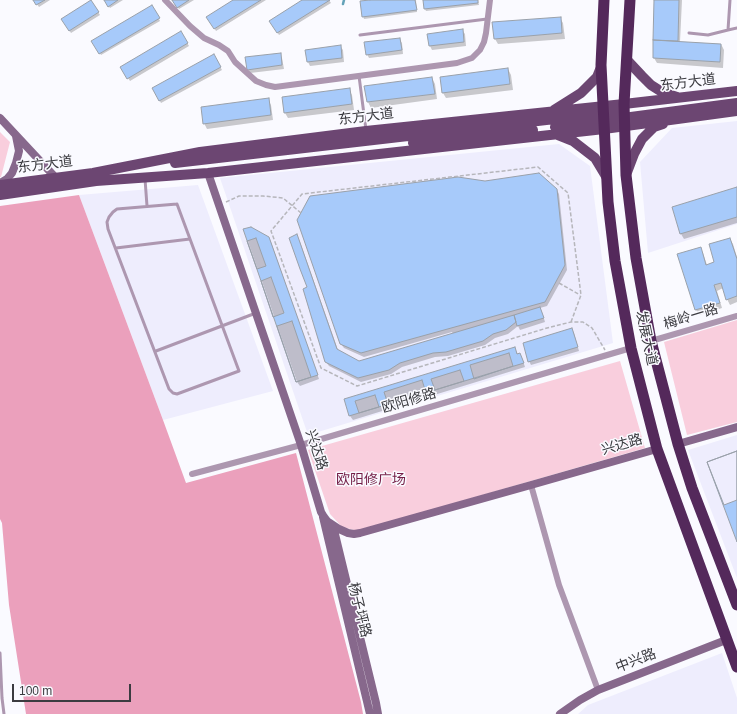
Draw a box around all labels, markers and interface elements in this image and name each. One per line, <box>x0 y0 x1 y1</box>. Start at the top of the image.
street label: 东方大道 <box>659 71 717 95</box>
street label: 东方大道 <box>337 105 395 129</box>
street label: 东方大道 <box>16 153 74 177</box>
street label: 梅岭一路 <box>662 301 720 333</box>
street label: 发展大道 <box>632 309 660 367</box>
street label: 欧阳修路 <box>380 385 438 417</box>
street label: 兴达路 <box>302 427 330 473</box>
street label: 兴达路 <box>599 431 645 459</box>
park label: 欧阳修广场 <box>336 472 406 488</box>
street label: 杨子坪路 <box>344 581 374 639</box>
street label: 中兴路 <box>613 646 659 676</box>
scale bar <box>14 676 133 702</box>
text: 100 m <box>19 684 52 698</box>

